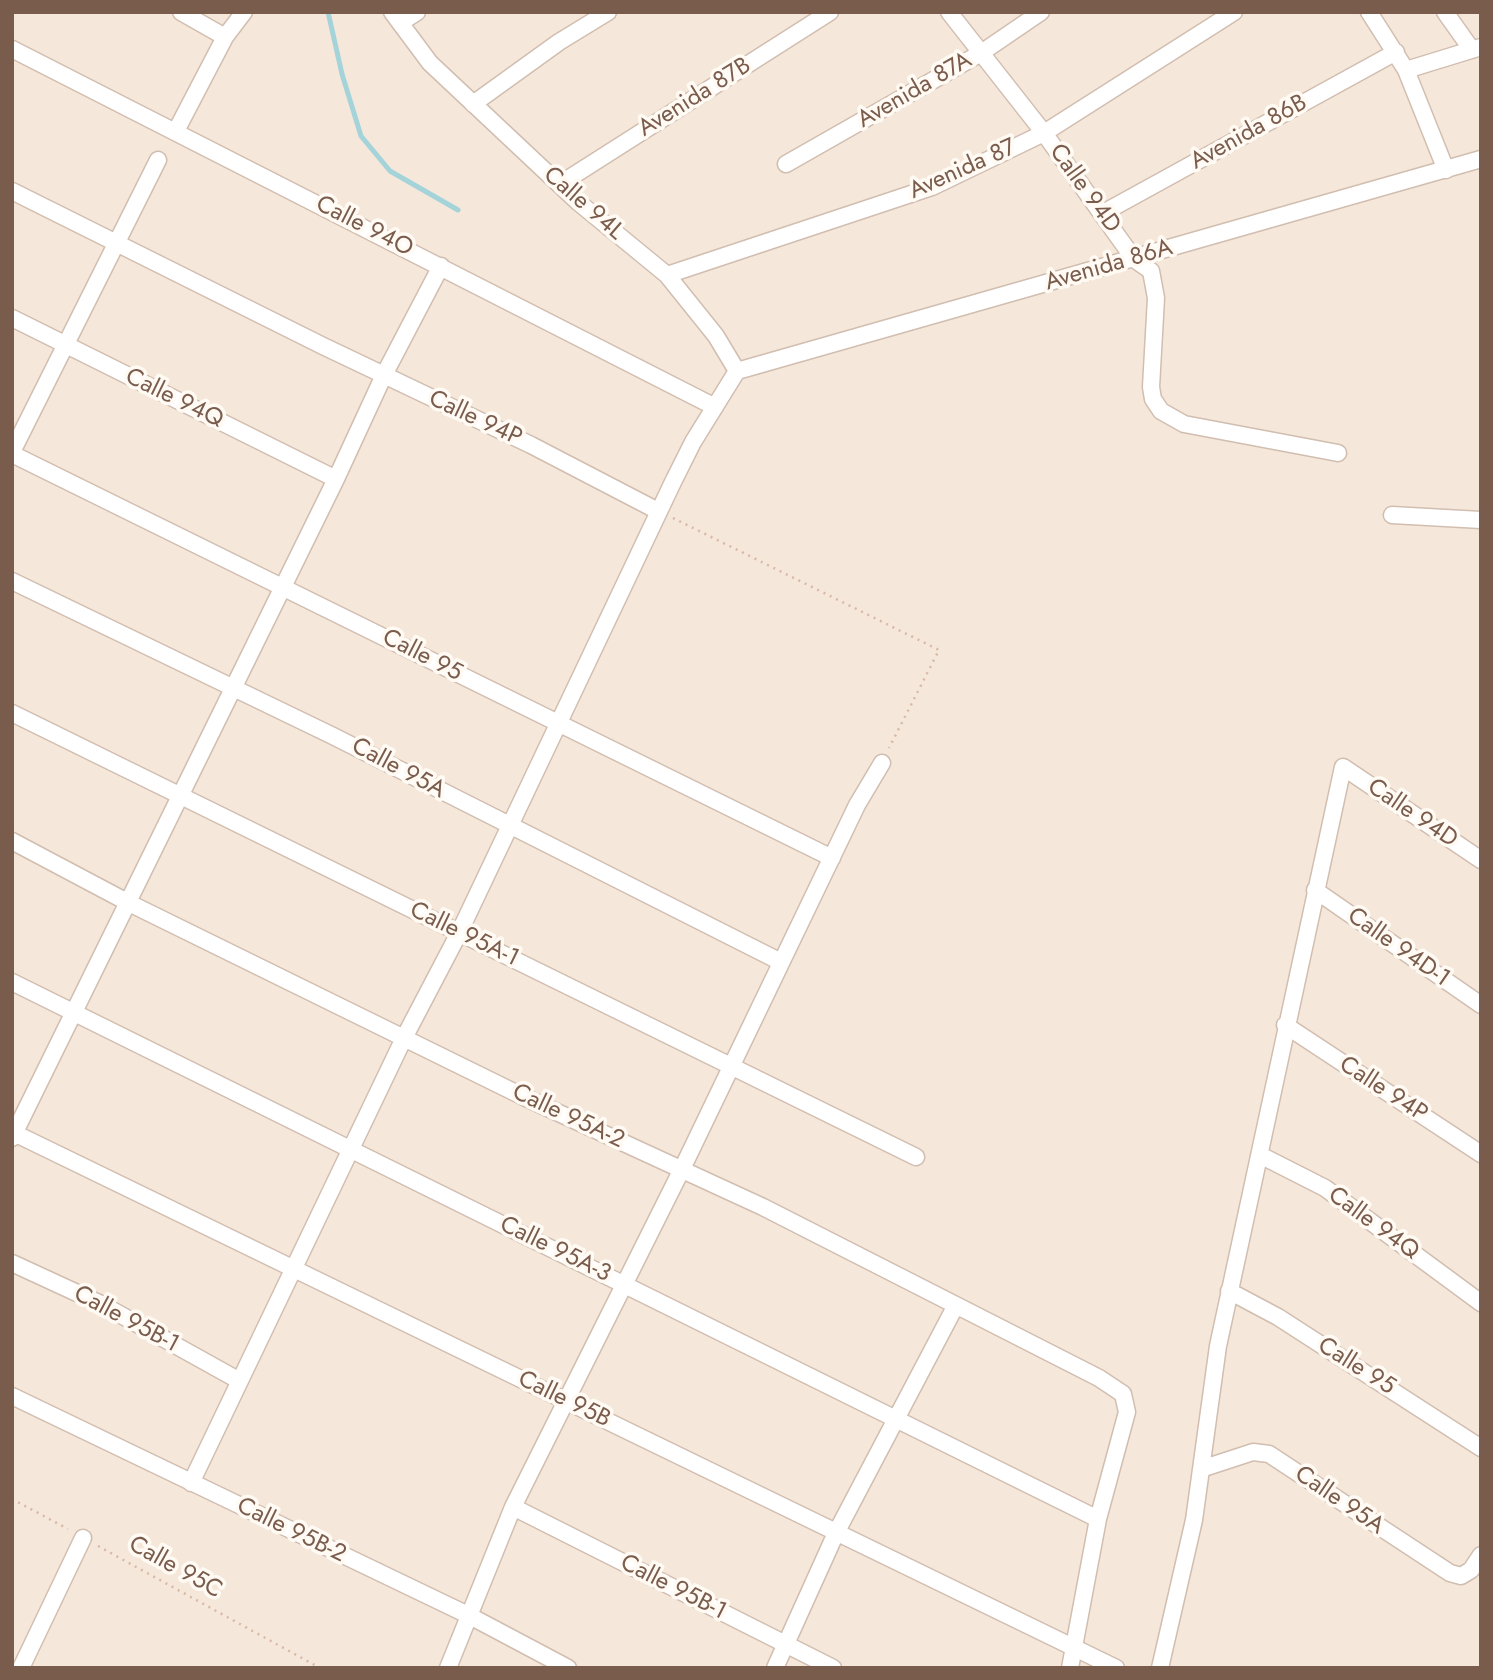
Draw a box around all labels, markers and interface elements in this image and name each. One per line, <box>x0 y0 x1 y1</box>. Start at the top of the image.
street label: Avenida 87A <box>853 47 977 135</box>
street label: Avenida 87B <box>633 52 757 144</box>
street label: Avenida 86B <box>1186 89 1312 177</box>
street label: Avenida 87 <box>905 134 1021 206</box>
street label: Calle 94D <box>1042 139 1126 239</box>
street label: Calle 94L <box>537 161 629 247</box>
street label: Calle 94O <box>311 190 417 264</box>
street label: Avenida 86A <box>1042 234 1176 298</box>
street label: Calle 94Q <box>120 363 228 435</box>
street label: Calle 94P <box>424 385 526 453</box>
street label: Calle 95 <box>377 624 467 688</box>
street label: Calle 95A <box>346 732 450 806</box>
street label: Calle 94D <box>1361 773 1463 855</box>
street label: Calle 95A-1 <box>405 896 523 974</box>
street label: Calle 94D-1 <box>1341 902 1455 994</box>
street label: Calle 94P <box>1333 1051 1433 1129</box>
street label: Calle 95A-2 <box>507 1078 629 1156</box>
street label: Calle 94Q <box>1322 1181 1424 1267</box>
street label: Calle 95A-3 <box>495 1211 615 1289</box>
street label: Calle 95B-1 <box>68 1280 184 1360</box>
street label: Calle 95 <box>1312 1332 1400 1402</box>
street label: Calle 95B <box>513 1365 615 1435</box>
street label: Calle 95A <box>1289 1461 1389 1541</box>
street label: Calle 95B-2 <box>232 1492 350 1570</box>
street label: Calle 95C <box>123 1531 227 1605</box>
street label: Calle 95B-1 <box>615 1549 731 1627</box>

